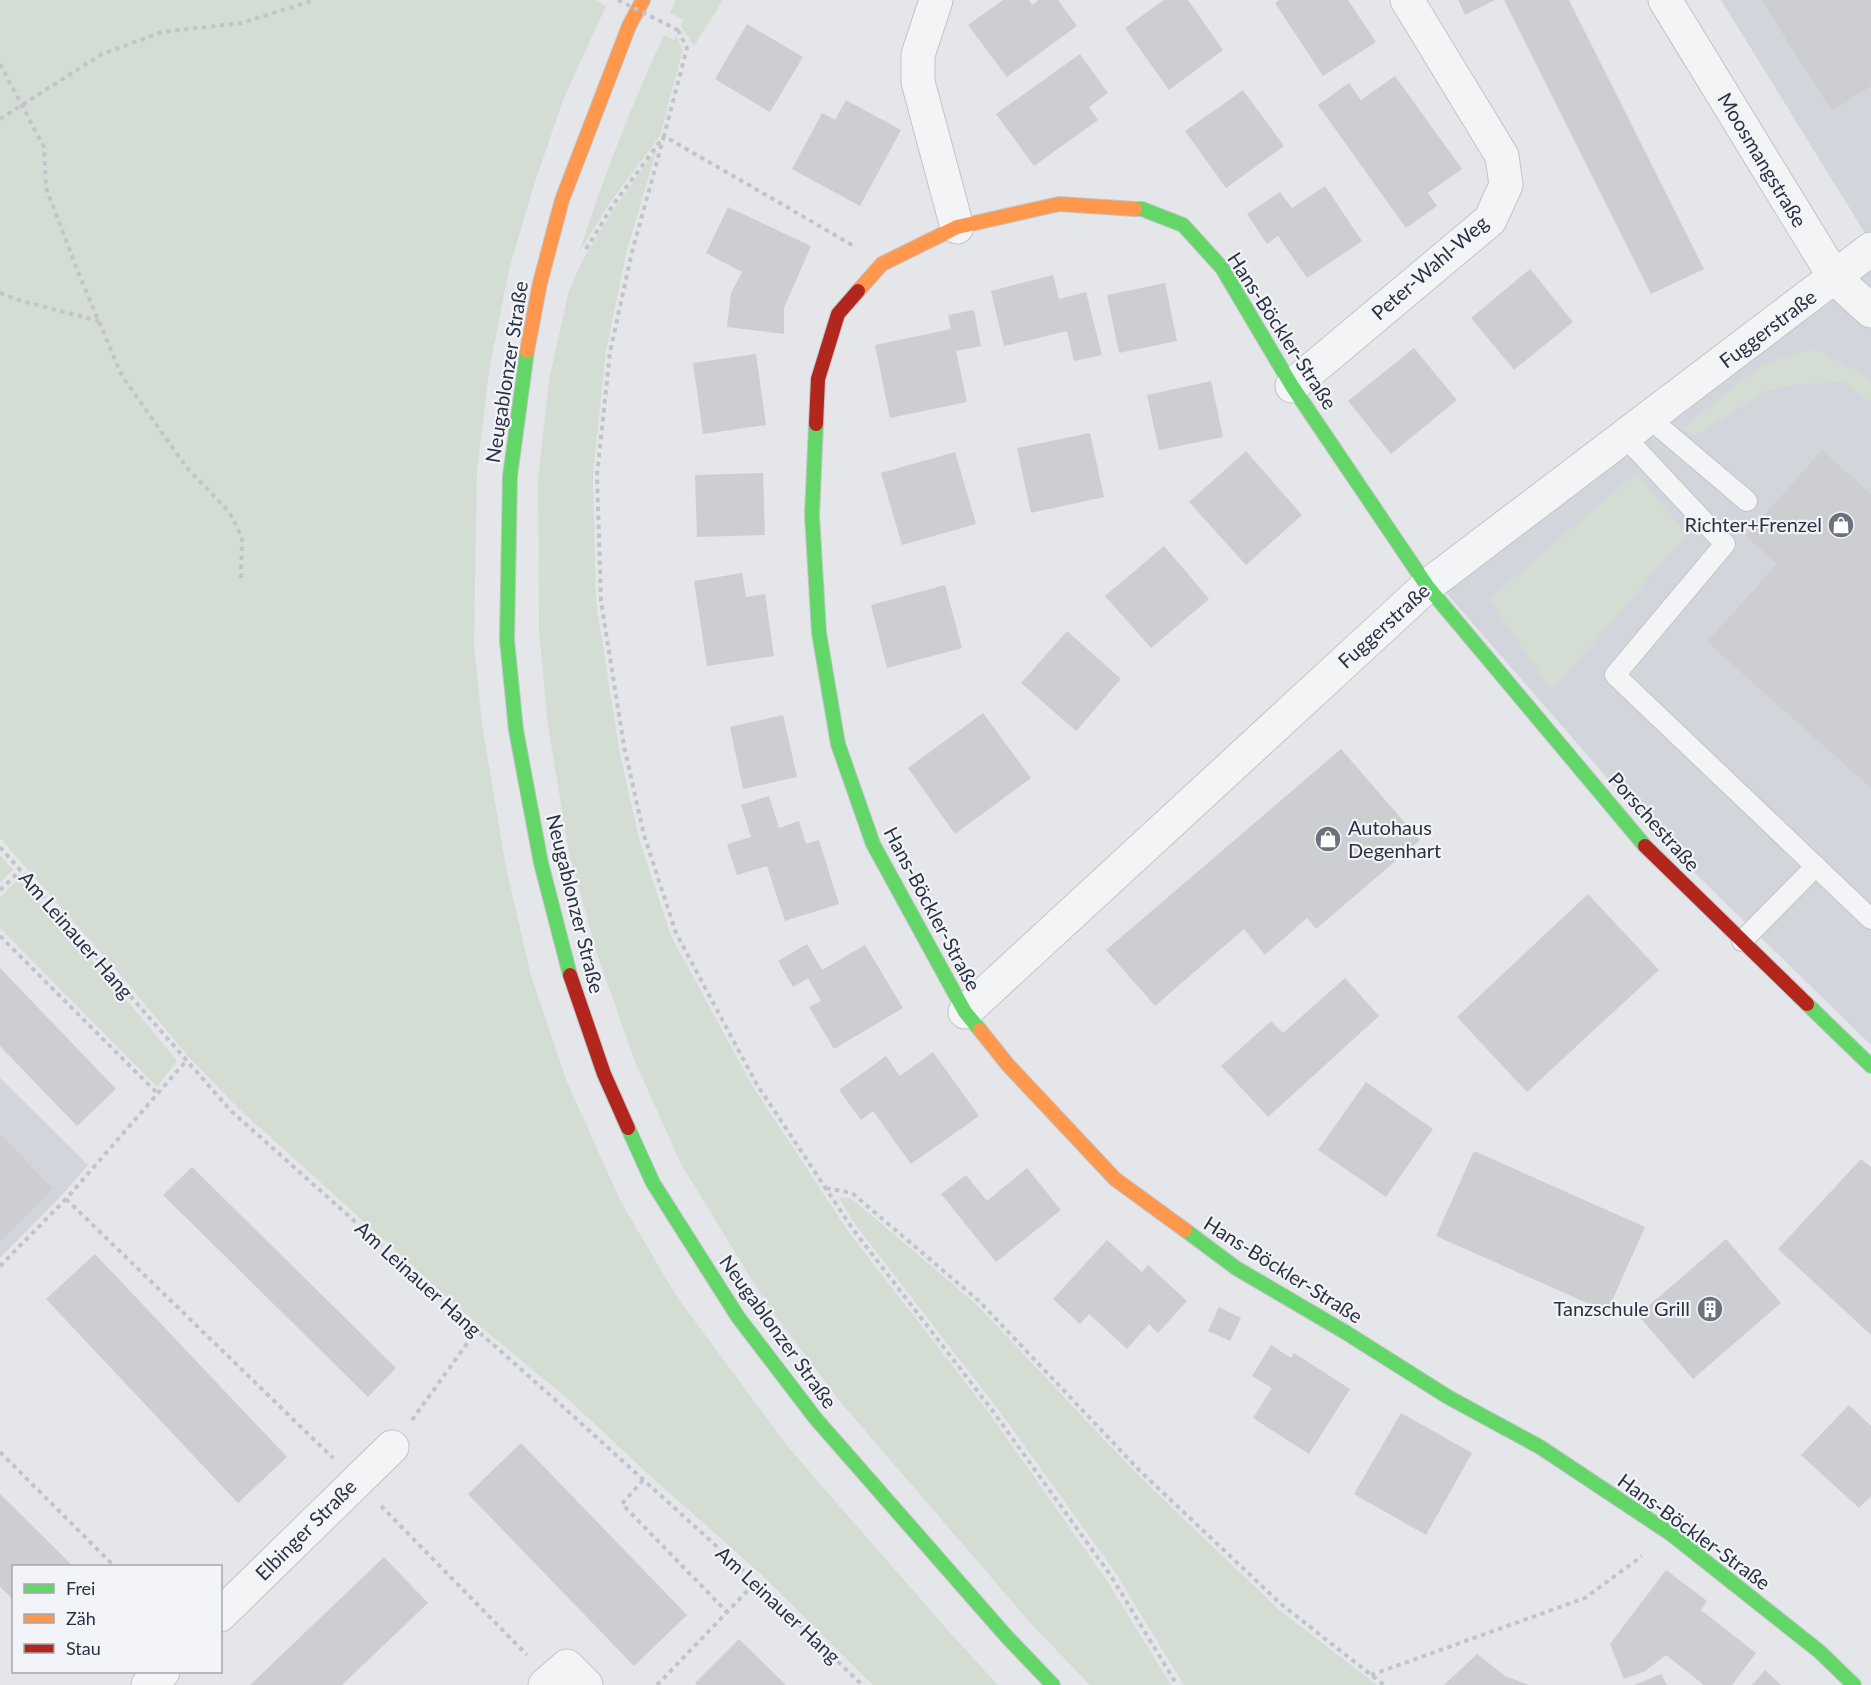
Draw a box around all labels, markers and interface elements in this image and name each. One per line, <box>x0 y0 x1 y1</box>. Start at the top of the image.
street label: Moosmangstraße <box>1713 88 1812 231</box>
street label: Peter-Wahl-Weg <box>1366 210 1493 324</box>
street label: Hans-Böckler-Straße <box>1223 247 1343 413</box>
street label: Neugablonzer Straße <box>480 279 532 464</box>
street label: Fuggerstraße <box>1714 284 1821 372</box>
shop icon: Richter+Frenzel <box>1826 510 1856 540</box>
place label: Richter+Frenzel <box>1685 512 1822 536</box>
street label: Fuggerstraße <box>1333 578 1434 673</box>
street label: Porschestraße <box>1604 767 1705 876</box>
street label: Neugablonzer Straße <box>542 812 610 996</box>
place label: Autohaus Degenhart <box>1348 815 1441 862</box>
street label: Hans-Böckler-Straße <box>879 822 986 995</box>
shop icon: Autohaus Degenhart <box>1313 824 1343 854</box>
street label: Am Leinauer Hang <box>15 866 139 1003</box>
street label: Hans-Böckler-Straße <box>1200 1211 1367 1328</box>
street label: Am Leinauer Hang <box>351 1215 487 1341</box>
street label: Neugablonzer Straße <box>715 1250 842 1413</box>
building icon: Tanzschule Grill <box>1695 1294 1725 1324</box>
place label: Tanzschule Grill <box>1553 1296 1690 1320</box>
street label: Hans-Böckler-Straße <box>1614 1468 1775 1594</box>
street label: Elbinger Straße <box>250 1474 361 1585</box>
street label: Am Leinauer Hang <box>712 1541 846 1668</box>
legend <box>12 1565 222 1673</box>
text: Frei <box>66 1577 95 1599</box>
text: Zäh <box>66 1607 96 1629</box>
text: Stau <box>66 1637 101 1659</box>

